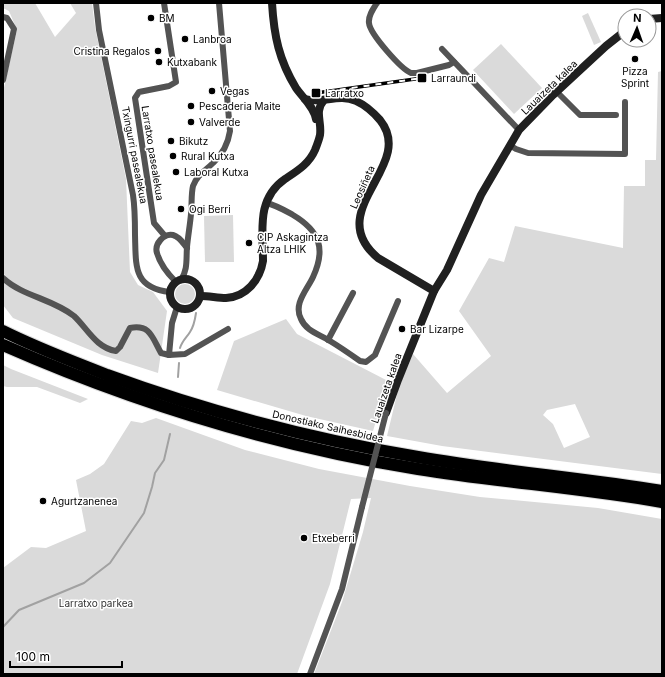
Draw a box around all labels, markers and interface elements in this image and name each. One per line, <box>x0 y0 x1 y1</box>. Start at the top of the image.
north arrow <box>617 8 657 48</box>
text: N <box>633 11 642 25</box>
place label: BM <box>159 12 175 24</box>
marker: BM <box>146 13 156 23</box>
place label: Lanbroa <box>193 33 232 45</box>
marker: Lanbroa <box>180 34 190 44</box>
place label: Cristina Regalos <box>73 45 150 57</box>
marker: Cristina Regalos <box>153 46 163 56</box>
marker: Pizza Sprint <box>630 54 640 64</box>
place label: Kutxabank <box>167 56 217 68</box>
marker: Kutxabank <box>154 57 164 67</box>
street label: Lauaizeta kalea <box>518 57 580 117</box>
place label: Pizza Sprint <box>621 65 650 89</box>
marker: Larraundi <box>416 72 428 84</box>
place label: Larraundi <box>431 72 476 84</box>
place label: Vegas <box>220 85 249 97</box>
marker: Vegas <box>207 86 217 96</box>
marker: Larratxo <box>310 87 322 99</box>
place label: Larratxo <box>325 87 364 99</box>
place label: Pescaderia Maite <box>199 100 281 112</box>
marker: Pescaderia Maite <box>186 101 196 111</box>
street label: Txingurri pasealekua <box>120 105 150 205</box>
street label: Larratxo pasealekua <box>140 105 166 201</box>
place label: Valverde <box>199 116 240 128</box>
marker: Valverde <box>186 117 196 127</box>
place label: Bikutz <box>179 135 208 147</box>
marker: Bikutz <box>166 136 176 146</box>
place label: Rural Kutxa <box>181 150 235 162</box>
marker: Rural Kutxa <box>168 151 178 161</box>
street label: Leosiñeta <box>347 164 377 210</box>
place label: Laboral Kutxa <box>184 166 249 178</box>
marker: Laboral Kutxa <box>171 167 181 177</box>
place label: Ogi Berri <box>189 203 231 215</box>
marker: Ogi Berri <box>176 204 186 214</box>
place label: CIP Askagintza Altza LHIK <box>257 231 328 255</box>
marker: CIP Askagintza Altza LHIK <box>244 238 254 248</box>
place label: Bar Lizarpe <box>410 323 464 335</box>
marker: Bar Lizarpe <box>397 324 407 334</box>
street label: Lauaizeta kalea <box>368 351 404 425</box>
street label: Donostiako Saihesbidea <box>271 407 385 445</box>
place label: Agurtzanenea <box>51 495 117 507</box>
marker: Agurtzanenea <box>38 496 48 506</box>
place label: Etxeberri <box>312 532 355 544</box>
marker: Etxeberri <box>299 533 309 543</box>
park label: Larratxo parkea <box>59 597 133 609</box>
scale bar <box>10 643 122 669</box>
text: 100 m <box>16 649 50 664</box>

